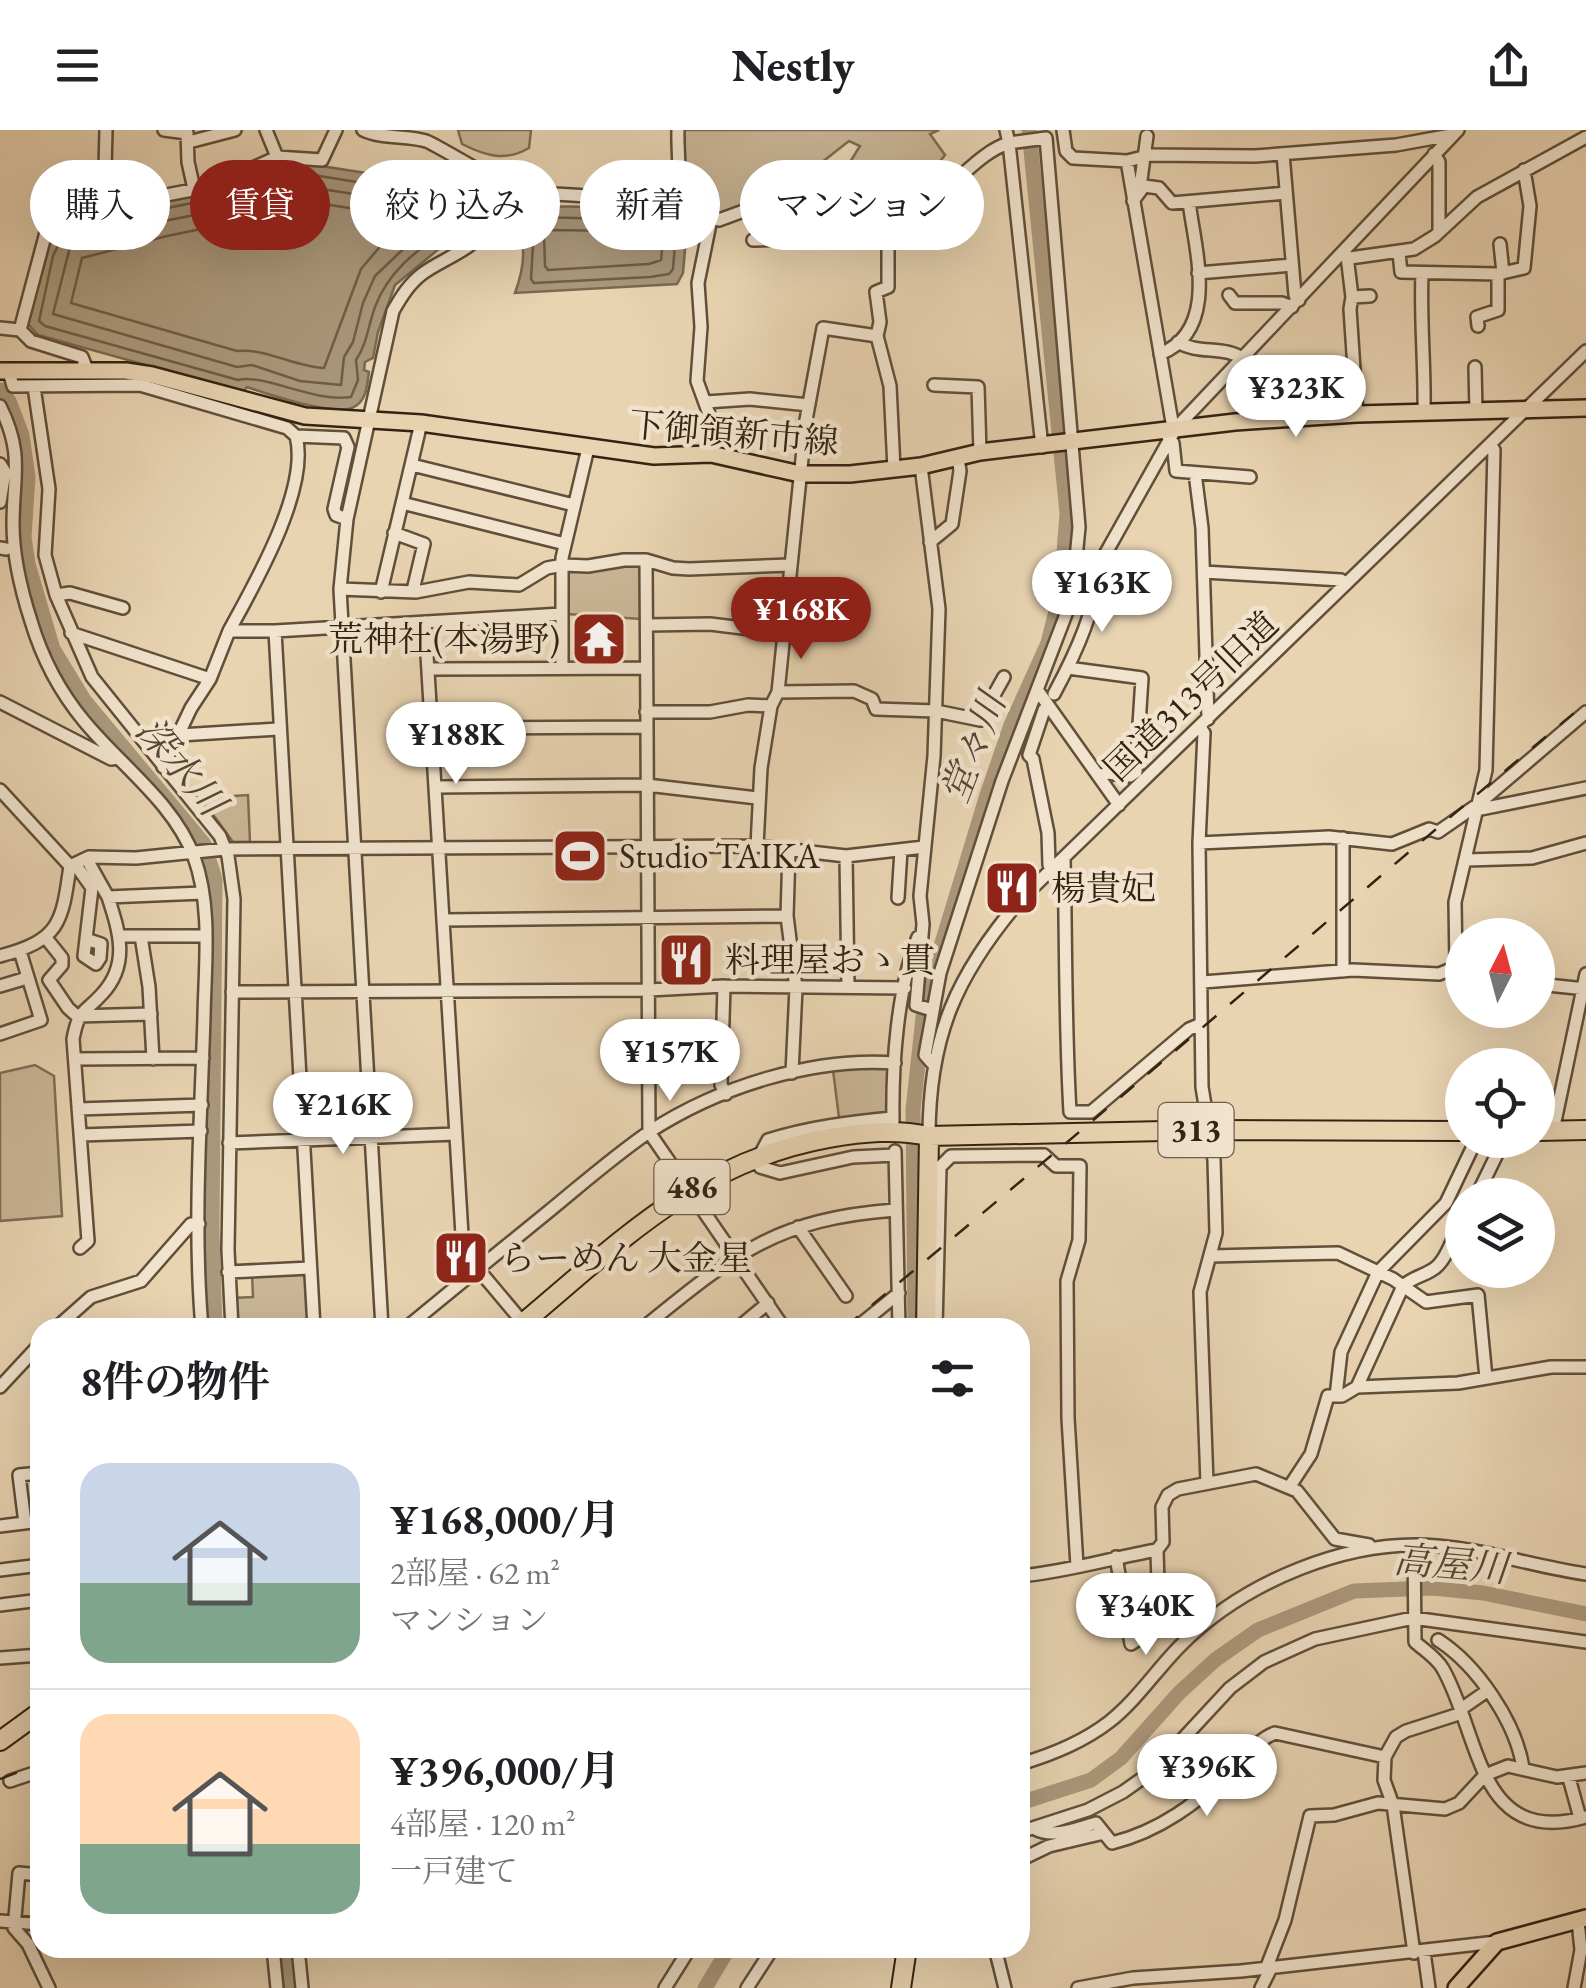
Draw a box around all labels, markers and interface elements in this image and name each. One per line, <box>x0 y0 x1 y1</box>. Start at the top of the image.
text: Nestly <box>732 36 855 94</box>
icon: menu <box>50 38 105 93</box>
icon: share <box>1481 38 1536 93</box>
chip: 購入 <box>30 160 170 250</box>
chip: 賃貸 <box>190 160 330 250</box>
chip: 絞り込み <box>350 160 560 250</box>
chip: 新着 <box>580 160 720 250</box>
chip: マンション <box>740 160 984 250</box>
pin: ¥323K <box>1226 355 1366 440</box>
text: ¥323K <box>1248 366 1344 408</box>
street label: 下御領新市線 <box>627 401 841 464</box>
pin: ¥163K <box>1032 550 1172 635</box>
text: ¥163K <box>1054 561 1150 603</box>
pin: ¥168K <box>731 577 871 662</box>
text: ¥168K <box>753 588 849 630</box>
street label: 国道313号旧道 <box>1094 601 1287 790</box>
temple icon: 荒神社(本湯野) <box>569 609 629 669</box>
place label: 荒神社(本湯野) <box>328 616 560 661</box>
water label: 堂々川 <box>929 682 1017 810</box>
pin: ¥188K <box>386 702 526 787</box>
water label: 深水川 <box>126 706 239 828</box>
text: ¥188K <box>408 713 504 755</box>
sports icon: Studio TAIKA <box>550 826 610 886</box>
place label: Studio TAIKA <box>619 833 821 878</box>
restaurant icon: 楊貴妃 <box>982 858 1042 918</box>
place label: 楊貴妃 <box>1051 865 1156 910</box>
north arrow <box>1445 918 1555 1028</box>
map controls <box>1445 918 1555 1288</box>
restaurant icon: 料理屋おゝ貫 <box>656 930 716 990</box>
place label: 料理屋おゝ貫 <box>725 937 935 982</box>
pin: ¥157K <box>600 1019 740 1104</box>
text: ¥157K <box>622 1030 718 1072</box>
button: locate <box>1445 1048 1555 1158</box>
pin: ¥216K <box>273 1072 413 1157</box>
text: ¥216K <box>295 1083 391 1125</box>
road number: 313 <box>1158 1103 1234 1157</box>
road number: 486 <box>654 1160 730 1214</box>
button: layers <box>1445 1178 1555 1288</box>
restaurant icon: らーめん 大金星 <box>431 1228 491 1288</box>
place label: らーめん 大金星 <box>500 1235 752 1280</box>
icon: filters <box>925 1351 980 1406</box>
text: 8件の物件 <box>80 1354 270 1409</box>
text: ¥168,000/月 <box>390 1492 620 1547</box>
icon: home <box>160 1503 280 1623</box>
water label: 高屋川 <box>1392 1534 1514 1593</box>
text: 2部屋 · 62 m² <box>390 1552 560 1594</box>
pin: ¥340K <box>1076 1573 1216 1658</box>
text: ¥340K <box>1098 1584 1194 1626</box>
text: マンション <box>390 1599 549 1641</box>
pin: ¥396K <box>1137 1734 1277 1819</box>
text: ¥396,000/月 <box>390 1743 620 1798</box>
text: ¥396K <box>1159 1745 1255 1787</box>
icon: home <box>160 1754 280 1874</box>
text: 4部屋 · 120 m² <box>390 1803 576 1845</box>
text: 一戸建て <box>390 1850 518 1892</box>

